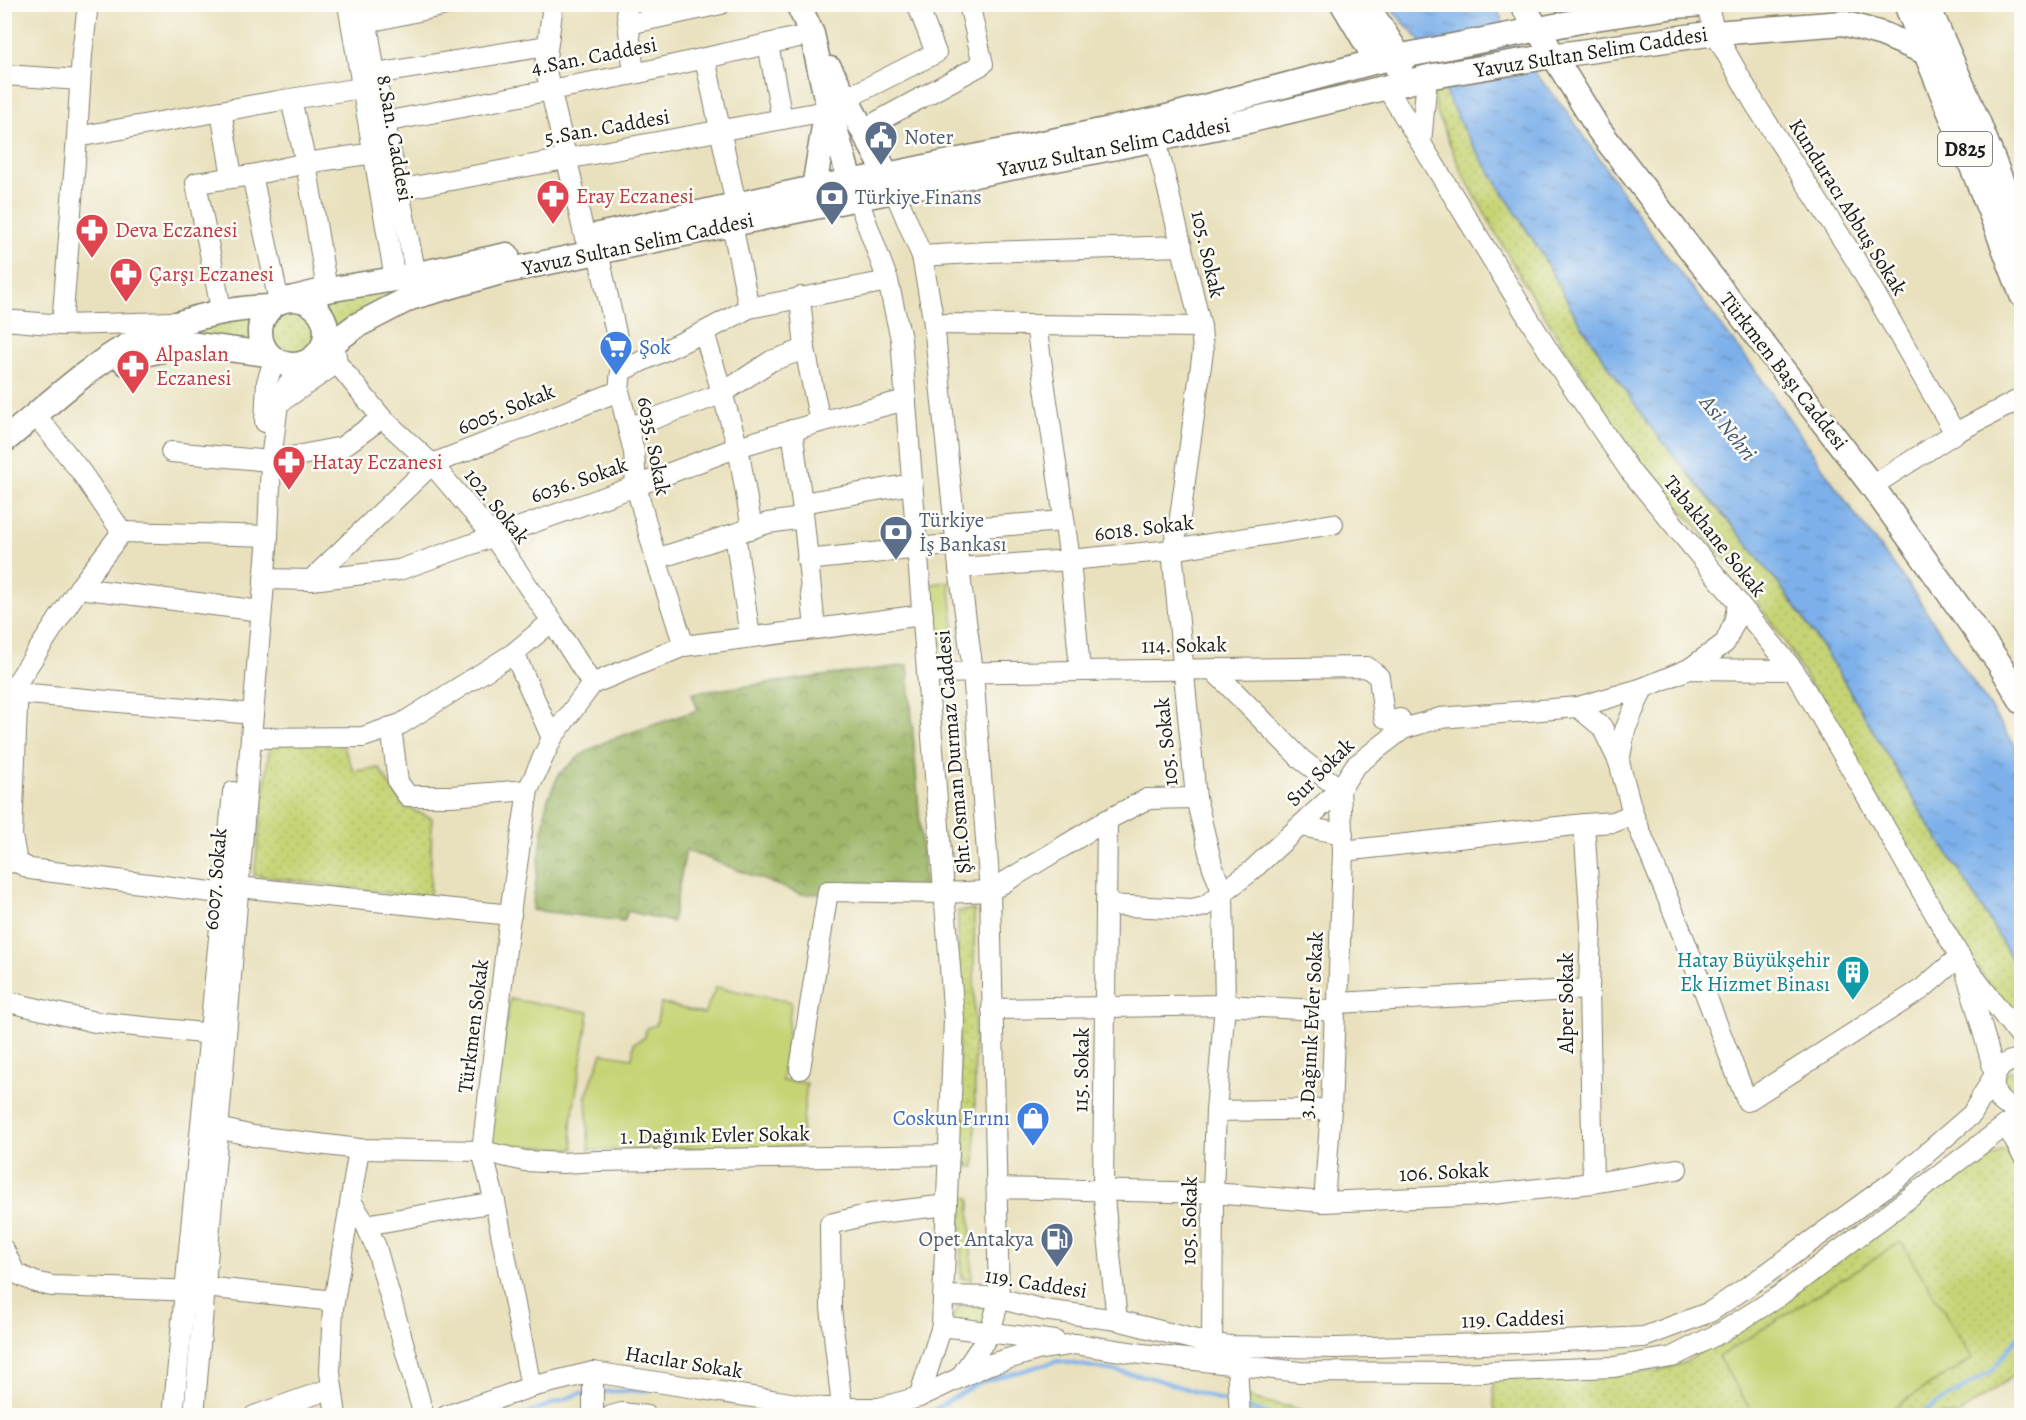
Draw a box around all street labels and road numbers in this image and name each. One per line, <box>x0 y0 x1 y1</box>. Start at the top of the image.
street label: Yavuz Sultan Selim Caddesi <box>1471 20 1710 84</box>
street label: 4.San. Caddesi <box>529 30 659 82</box>
street label: 8.San. Caddesi <box>370 73 420 204</box>
street label: 5.San. Caddesi <box>542 102 672 152</box>
street label: Yavuz Sultan Selim Caddesi <box>995 111 1233 183</box>
street label: Kunduracı Abbuş Sokak <box>1782 113 1914 301</box>
road number: D825 <box>1938 132 1992 166</box>
street label: Yavuz Sultan Selim Caddesi <box>519 206 756 282</box>
street label: 105. Sokak <box>1184 208 1232 301</box>
street label: Türkmen Başı Caddesi <box>1713 286 1855 456</box>
street label: 6005. Sokak <box>453 377 559 441</box>
street label: 6035. Sokak <box>631 394 677 498</box>
street label: 6036. Sokak <box>527 450 632 510</box>
street label: 102. Sokak <box>458 462 537 550</box>
street label: Tabakhane Sokak <box>1657 469 1773 603</box>
street label: 6018. Sokak <box>1093 508 1196 548</box>
street label: Şht.Osman Durmaz Caddesi <box>928 629 978 875</box>
street label: 114. Sokak <box>1141 630 1228 660</box>
street label: 105. Sokak <box>1147 696 1185 788</box>
street label: Sur Sokak <box>1280 731 1361 812</box>
street label: 6007. Sokak <box>197 826 233 931</box>
street label: 3.Dağınık Evler Sokak <box>1292 930 1330 1119</box>
street label: Alper Sokak <box>1552 952 1580 1055</box>
street label: Türkmen Sokak <box>451 957 495 1095</box>
street label: 115. Sokak <box>1066 1027 1096 1113</box>
street label: 1. Dağınık Evler Sokak <box>620 1119 811 1151</box>
street label: 106. Sokak <box>1399 1156 1490 1188</box>
street label: 105. Sokak <box>1174 1176 1204 1266</box>
street label: 119. Caddesi <box>983 1261 1089 1305</box>
street label: 119. Caddesi <box>1461 1303 1565 1335</box>
street label: Hacılar Sokak <box>623 1339 745 1385</box>

